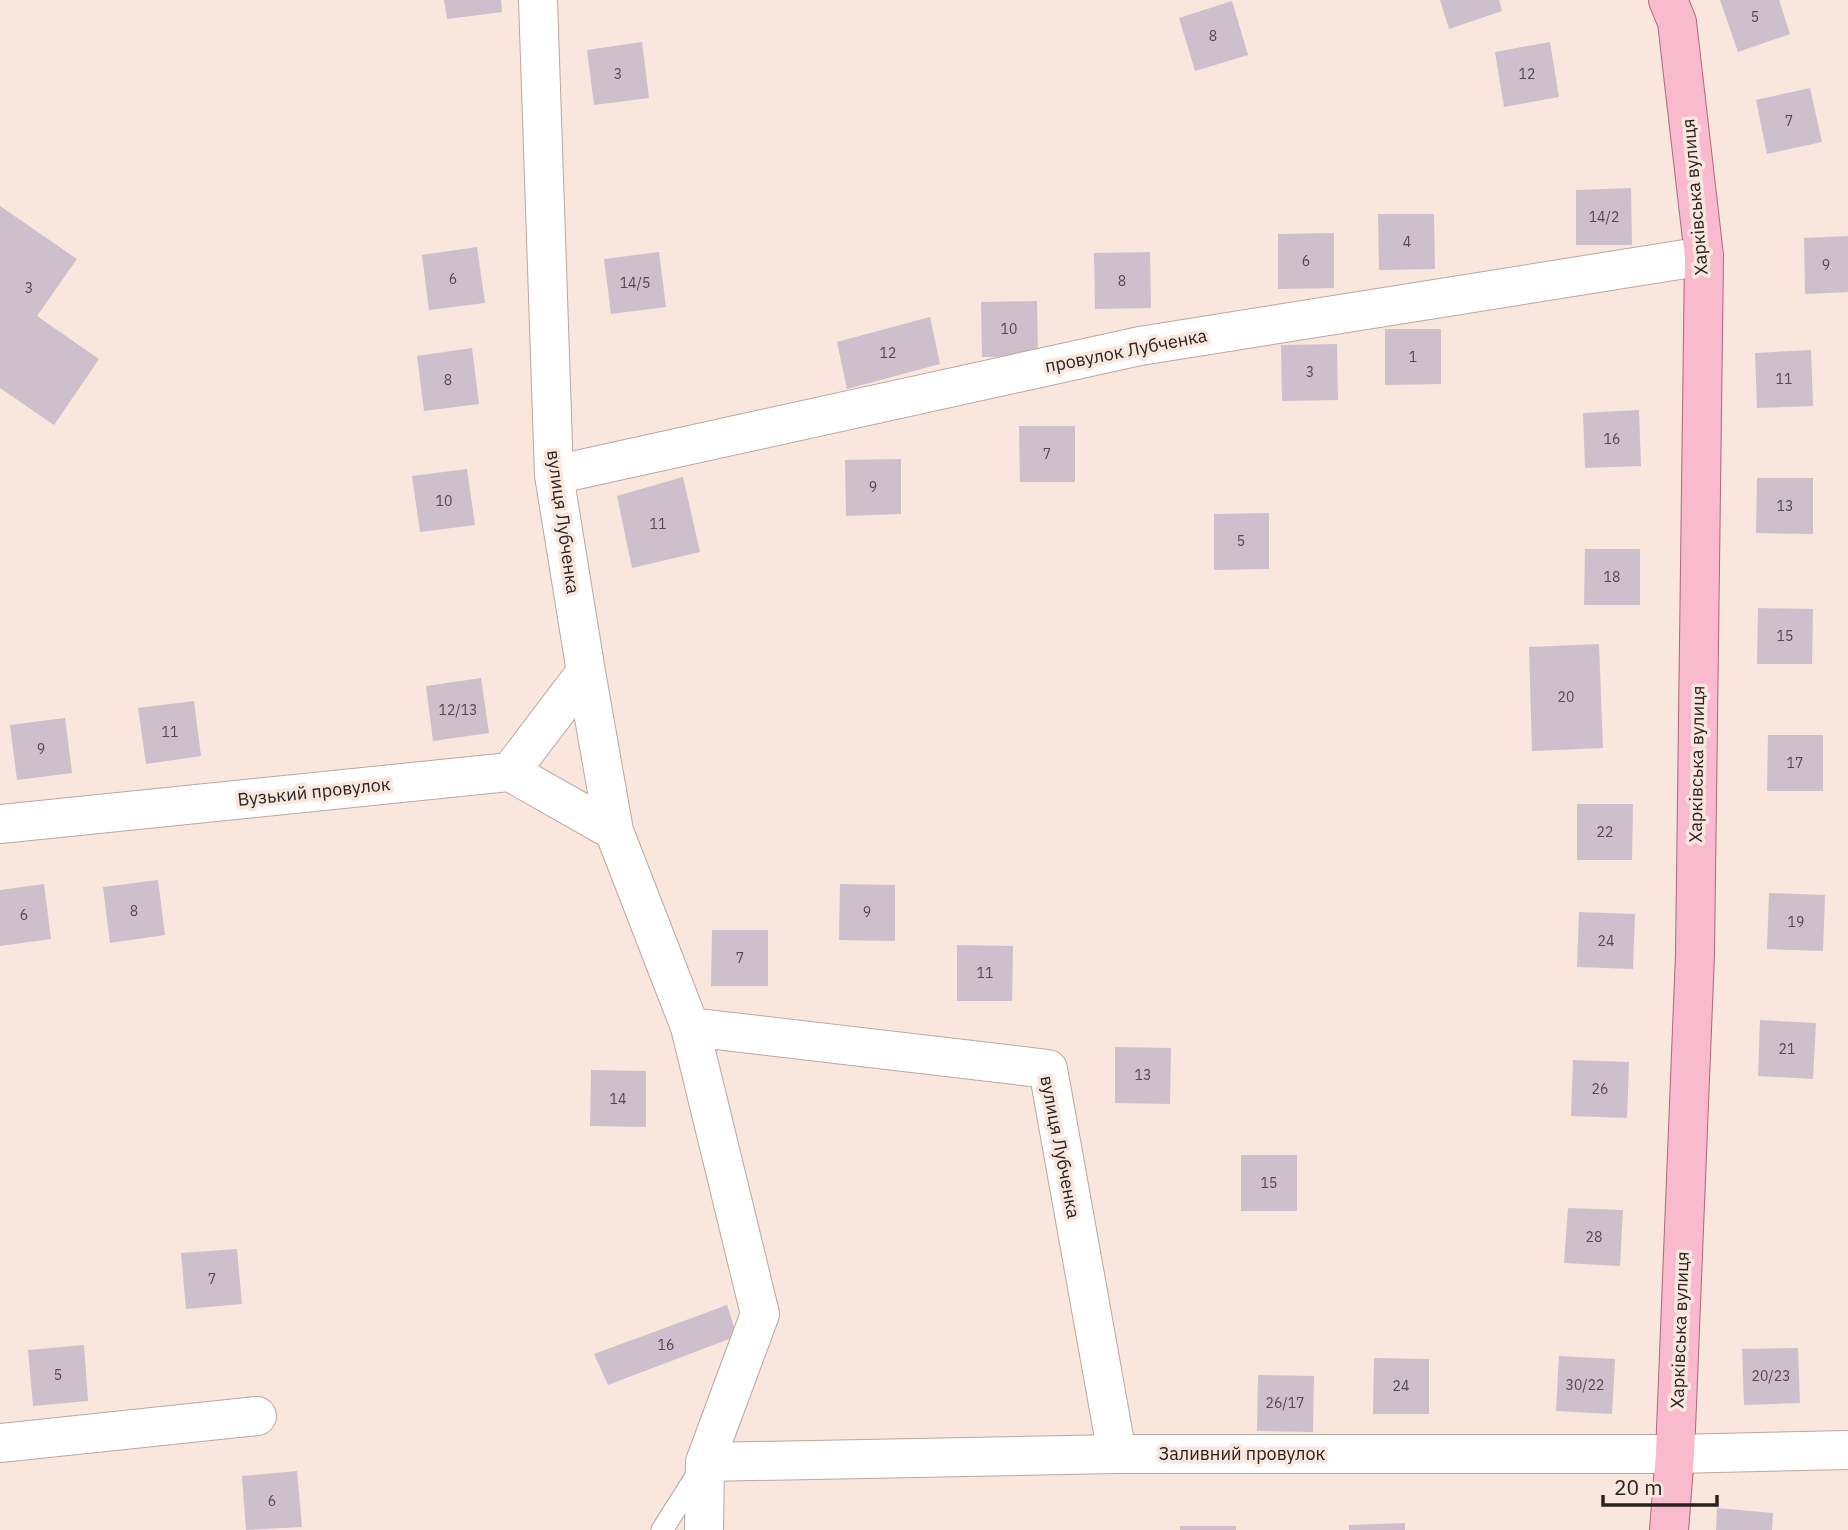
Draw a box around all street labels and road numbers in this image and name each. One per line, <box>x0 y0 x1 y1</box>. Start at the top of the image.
street label: Харківська вулиця <box>1676 118 1713 276</box>
street label: провулок Лубченка <box>1043 323 1209 378</box>
street label: вулиця Лубченка <box>542 449 585 596</box>
street label: Харківська вулиця <box>1684 685 1709 843</box>
street label: Вузький провулок <box>236 772 392 811</box>
street label: вулиця Лубченка <box>1035 1074 1086 1221</box>
street label: Харківська вулиця <box>1665 1251 1694 1409</box>
street label: Заливний провулок <box>1159 1442 1326 1465</box>

